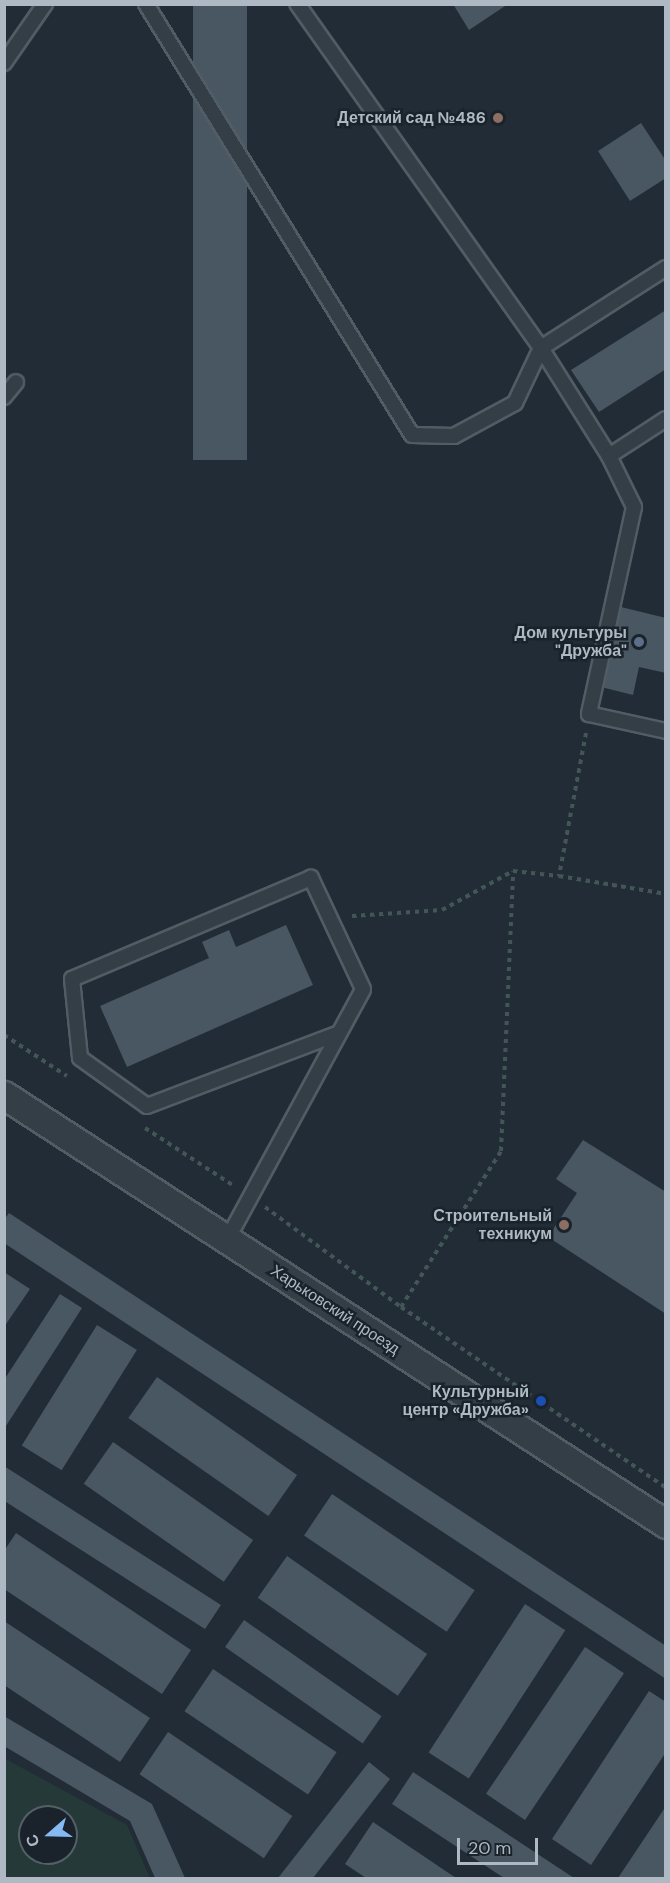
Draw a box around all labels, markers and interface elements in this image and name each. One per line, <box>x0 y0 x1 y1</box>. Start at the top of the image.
place label: Детский сад №486 <box>337 108 486 128</box>
marker: Детский сад №486 <box>491 111 505 125</box>
place label: Дом культуры "Дружба" <box>515 623 627 661</box>
marker: Дом культуры "Дружба" <box>632 635 646 649</box>
place label: Строительный техникум <box>433 1206 552 1244</box>
marker: Строительный техникум <box>557 1218 571 1232</box>
street label: Харьковский проезд <box>267 1261 403 1359</box>
place label: Культурный центр «Дружба» <box>403 1382 529 1420</box>
marker: Культурный центр «Дружба» <box>534 1394 548 1408</box>
north arrow <box>18 1805 78 1865</box>
scale bar <box>460 1826 541 1864</box>
text: С <box>21 1832 44 1850</box>
text: 20 m <box>468 1836 511 1860</box>

